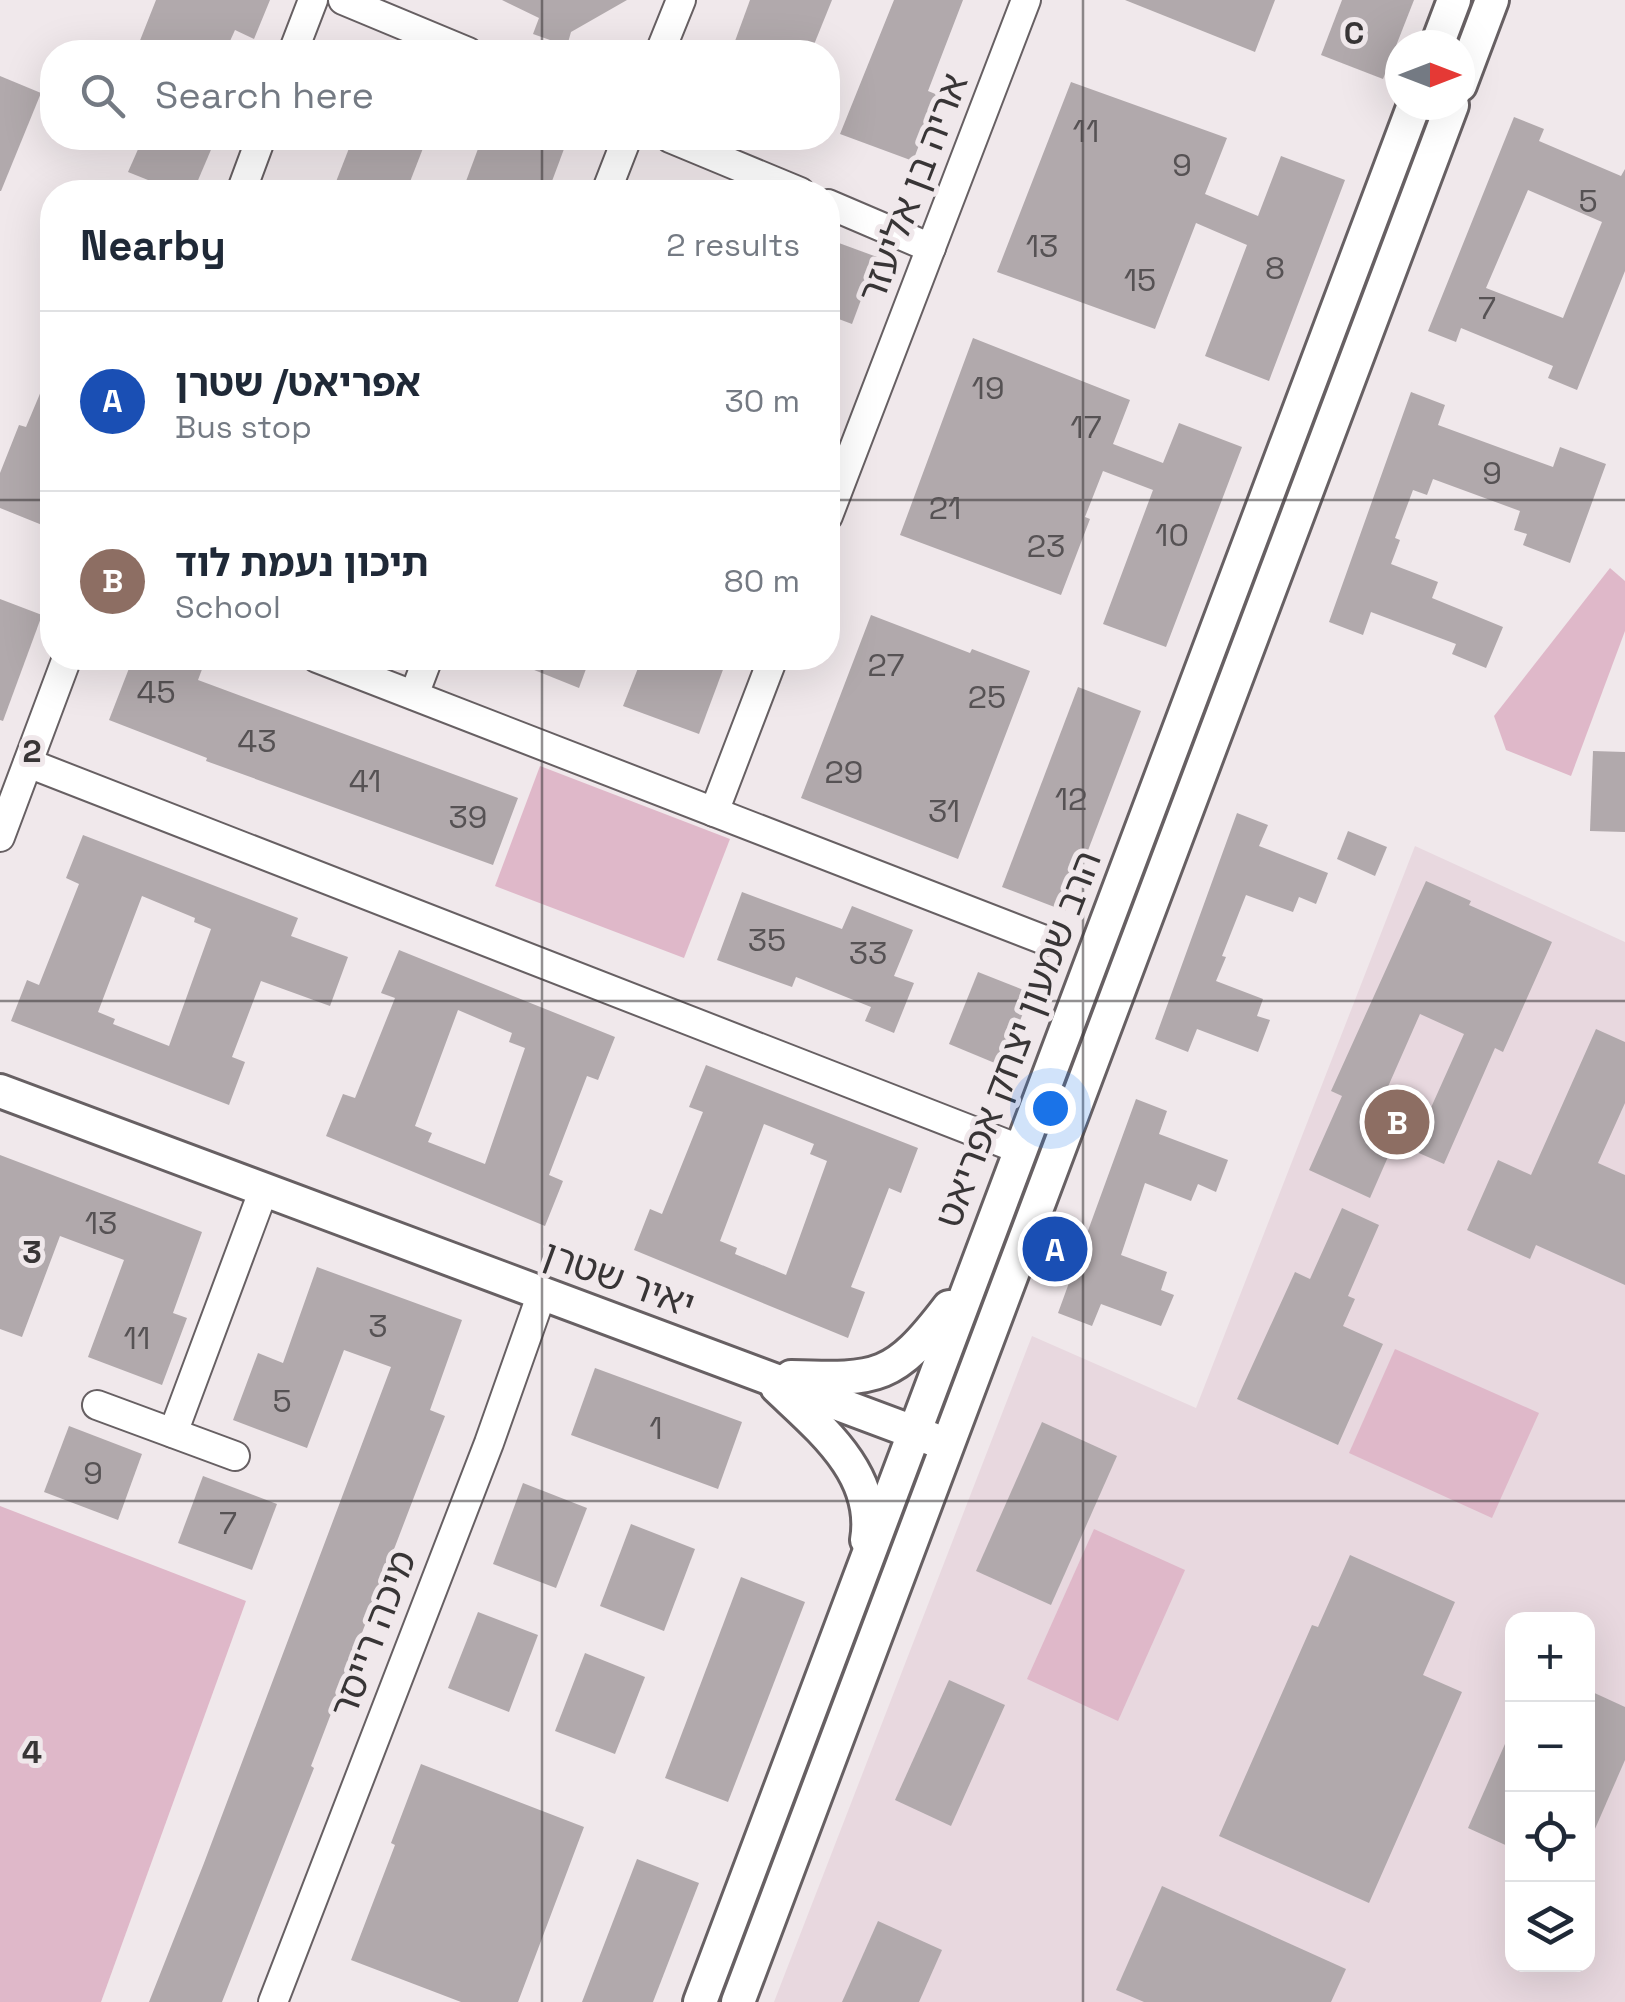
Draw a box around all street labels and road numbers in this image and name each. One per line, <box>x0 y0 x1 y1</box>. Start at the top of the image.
street label: אריה בן אליעזר <box>847 67 979 309</box>
street label: הרב שמעון יצחק אפריאט <box>924 844 1112 1234</box>
street label: יאיר שטרן <box>536 1229 702 1329</box>
street label: מיכה רייסר <box>319 1544 427 1724</box>

